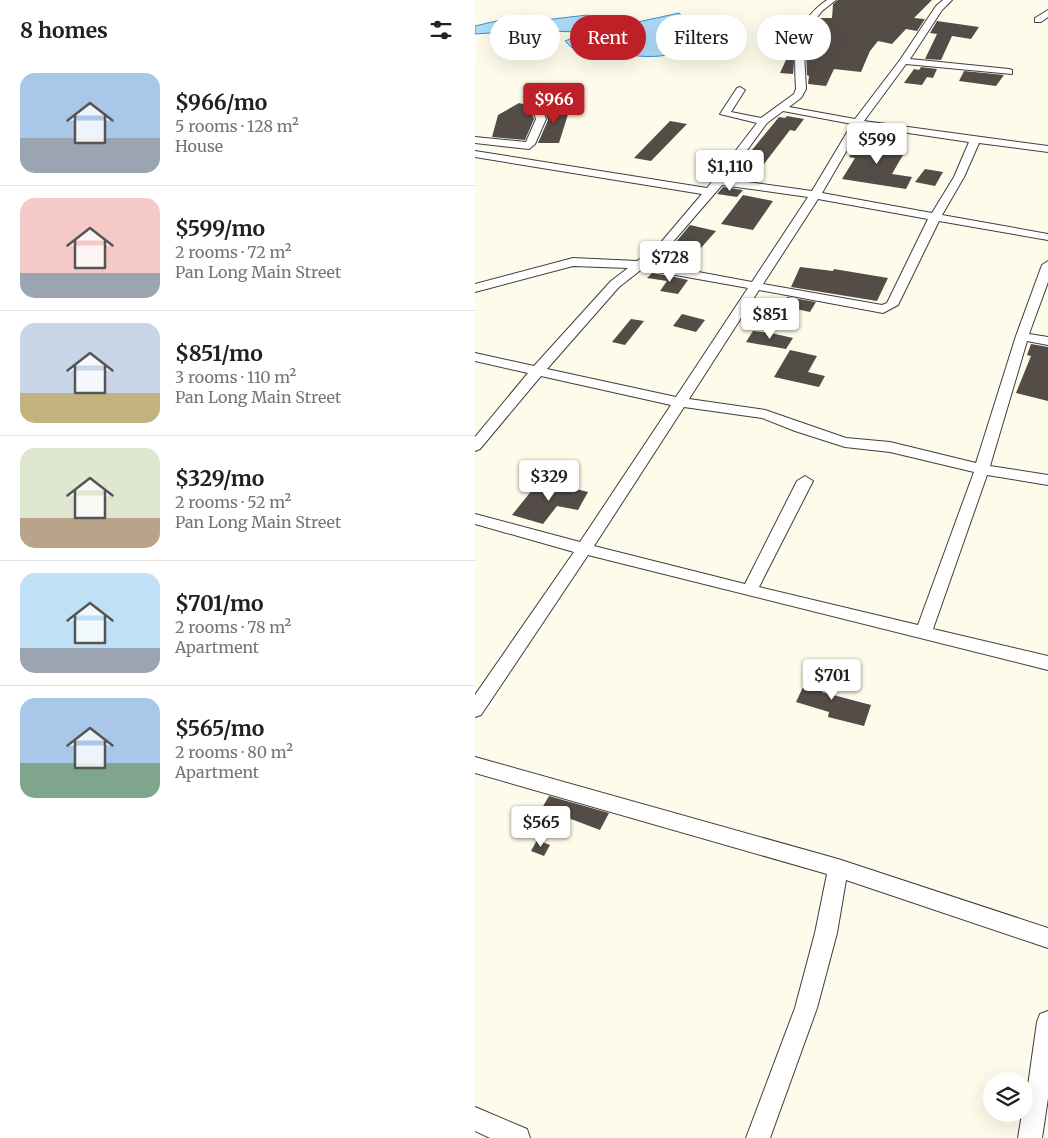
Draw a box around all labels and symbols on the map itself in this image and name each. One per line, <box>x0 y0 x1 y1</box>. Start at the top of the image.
pin: $966 <box>524 82 584 125</box>
pin: $599 <box>847 122 907 165</box>
pin: $1,110 <box>689 150 771 192</box>
pin: $728 <box>640 240 700 283</box>
pin: $851 <box>740 298 800 340</box>
pin: $329 <box>519 460 579 502</box>
pin: $701 <box>802 658 862 701</box>
pin: $565 <box>511 806 571 848</box>

